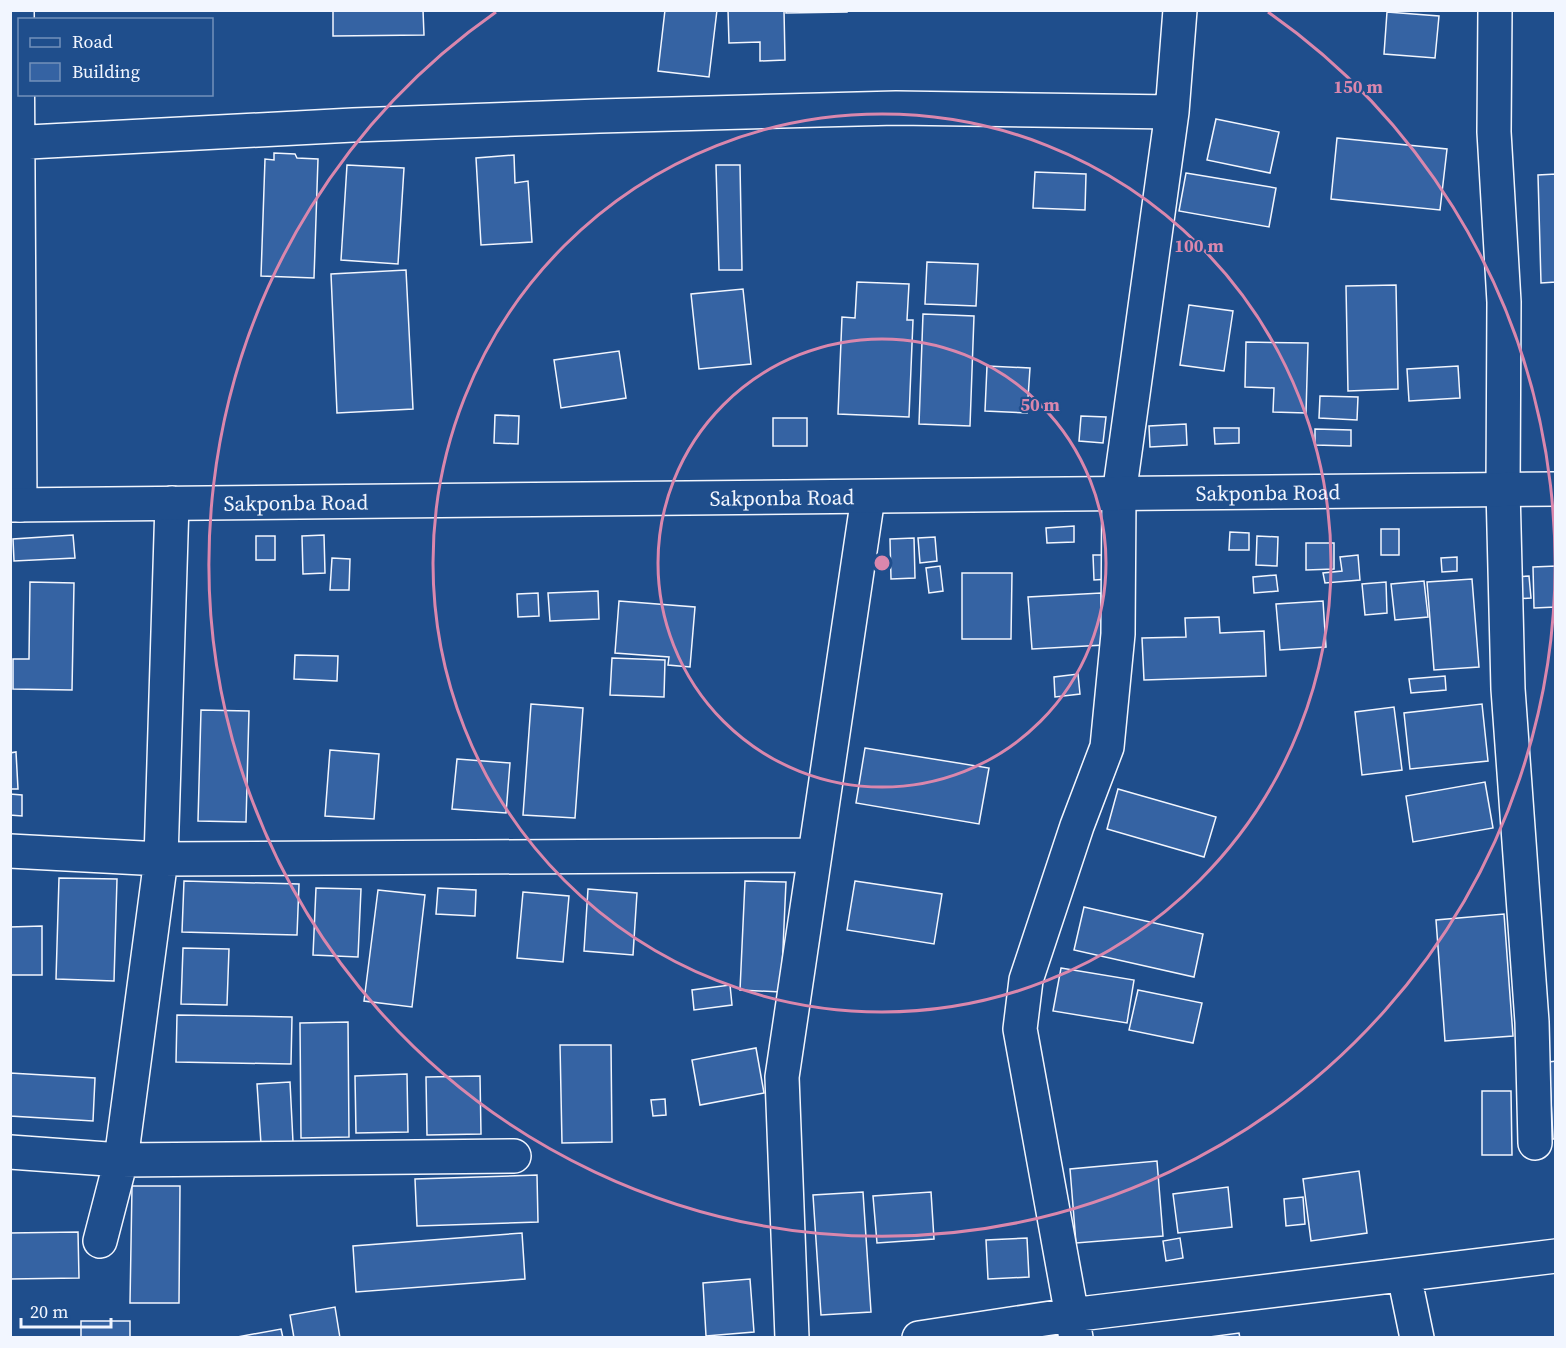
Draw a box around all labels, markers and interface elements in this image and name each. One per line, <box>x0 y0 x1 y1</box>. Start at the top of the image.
legend <box>18 18 213 96</box>
text: Road <box>72 29 113 54</box>
text: Building <box>72 59 140 84</box>
text: 150 m <box>1333 74 1383 99</box>
text: 100 m <box>1174 233 1224 258</box>
text: 50 m <box>1020 392 1060 417</box>
street label: Sakponba Road <box>1195 477 1340 507</box>
street label: Sakponba Road <box>710 482 854 512</box>
street label: Sakponba Road <box>224 487 369 517</box>
centre of rings <box>872 553 892 573</box>
scale bar <box>21 1291 111 1329</box>
text: 20 m <box>30 1299 68 1324</box>

